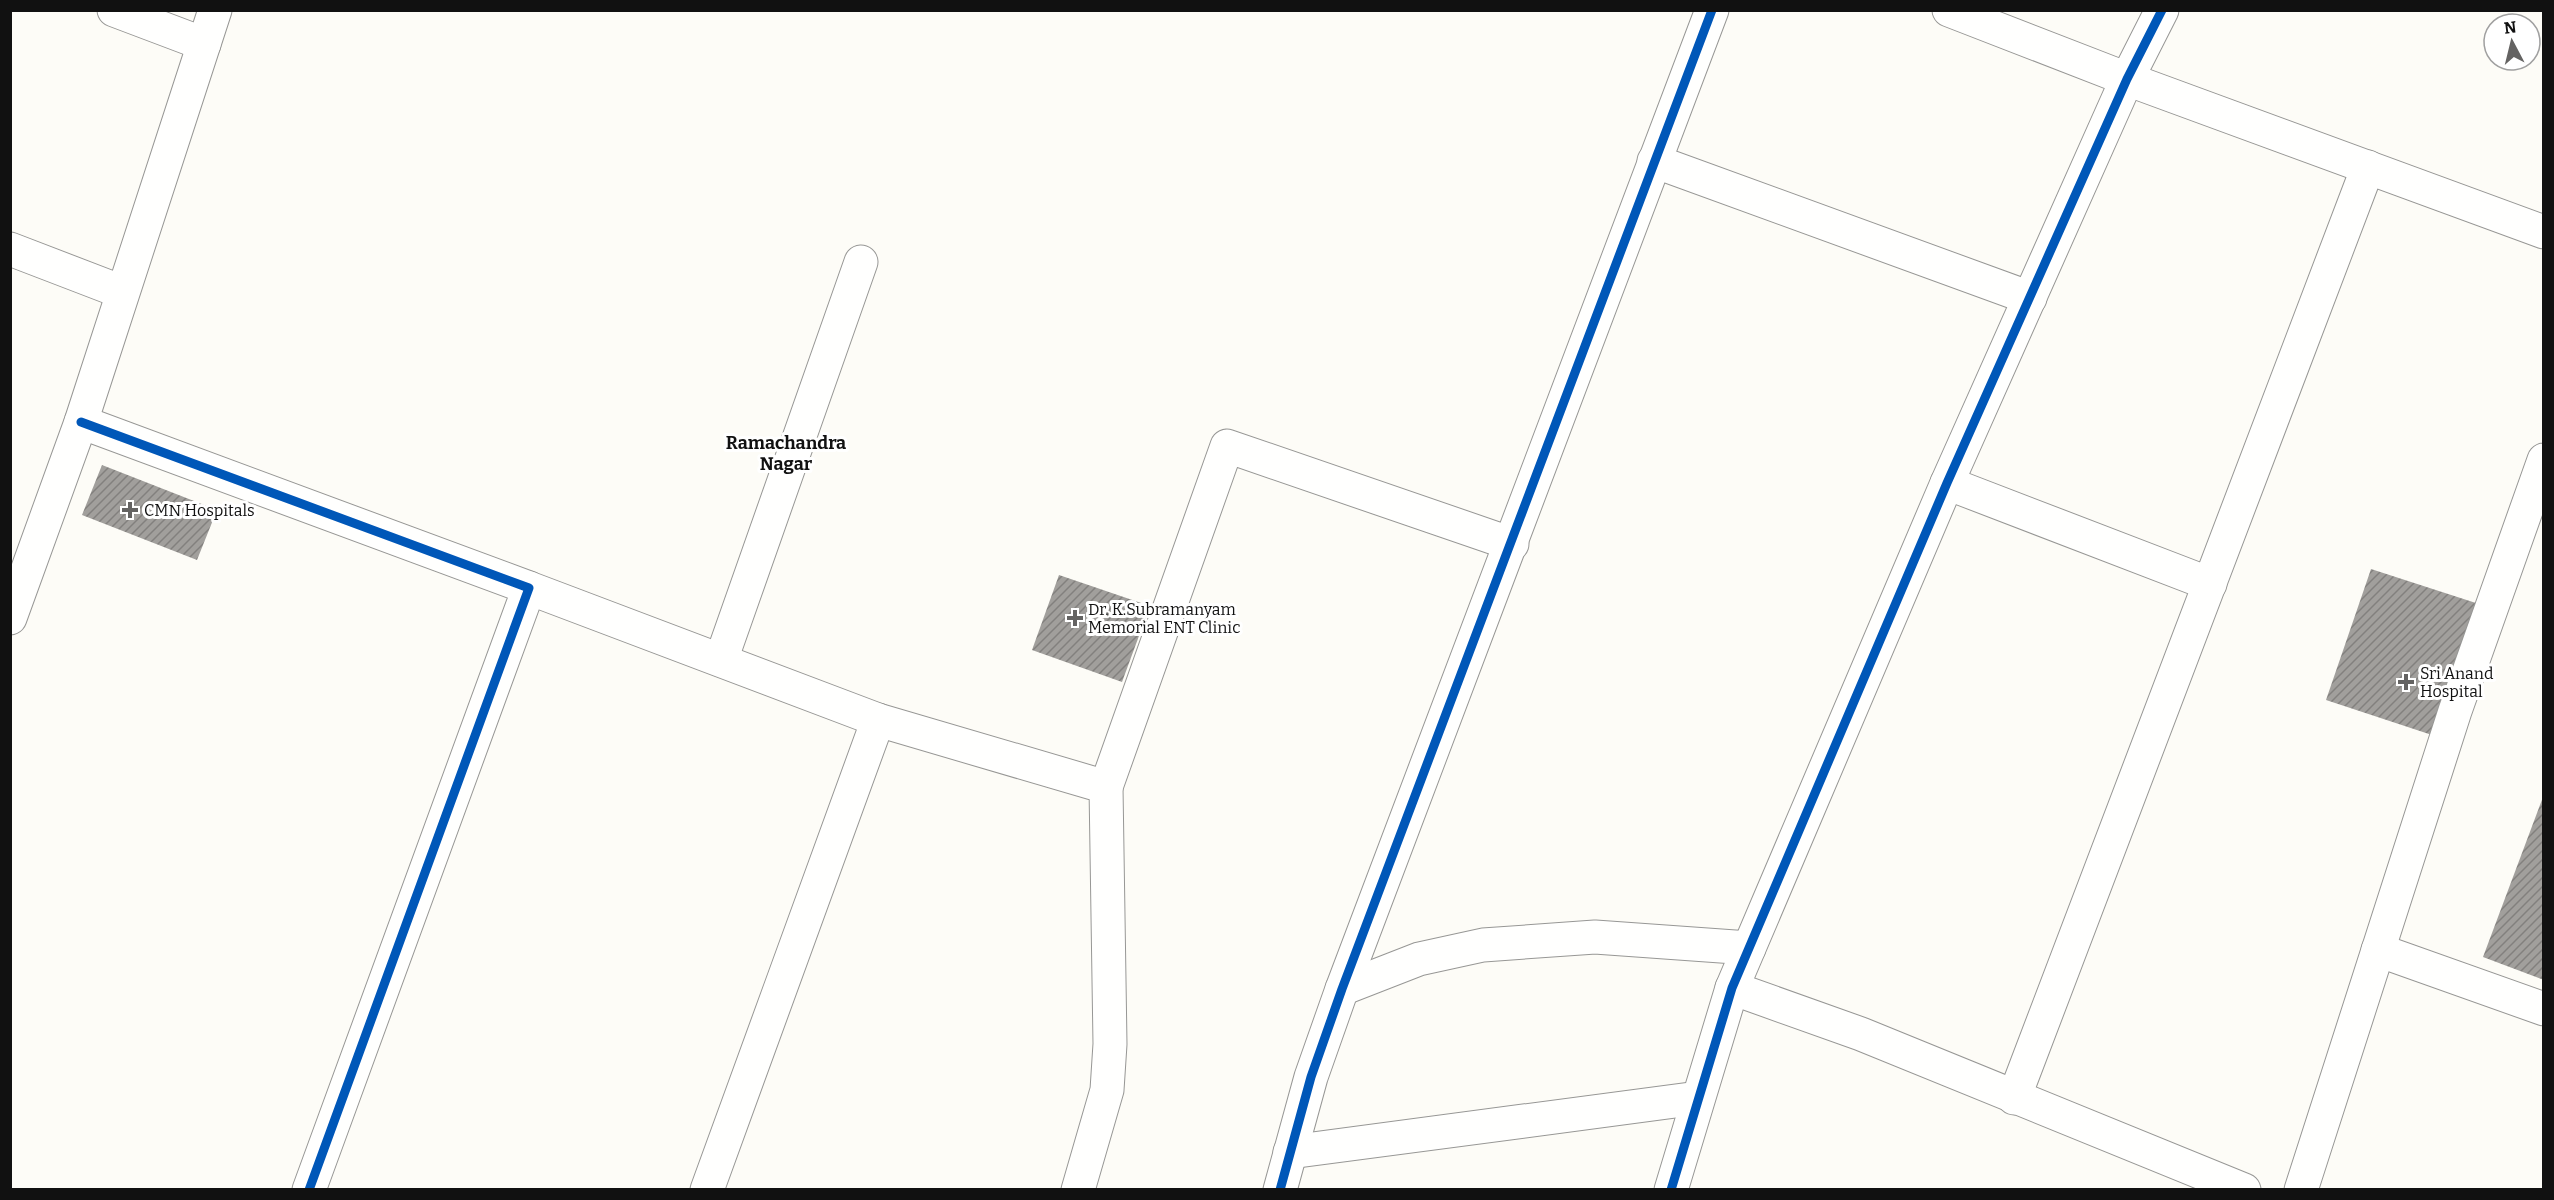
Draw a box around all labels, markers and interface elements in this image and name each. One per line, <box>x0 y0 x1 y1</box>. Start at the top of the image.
north arrow <box>2482 12 2542 72</box>
text: N <box>2503 17 2518 38</box>
district label: Ramachandra Nagar <box>726 432 846 475</box>
marker: CMN Hospitals <box>121 501 139 519</box>
place label: CMN Hospitals <box>144 501 255 520</box>
place label: Dr. K.Subramanyam Memorial ENT Clinic <box>1088 600 1240 637</box>
marker: Dr. K.Subramanyam Memorial ENT Clinic <box>1066 609 1084 627</box>
place label: Sri Anand Hospital <box>2420 664 2494 701</box>
marker: Sri Anand Hospital <box>2397 673 2415 691</box>

